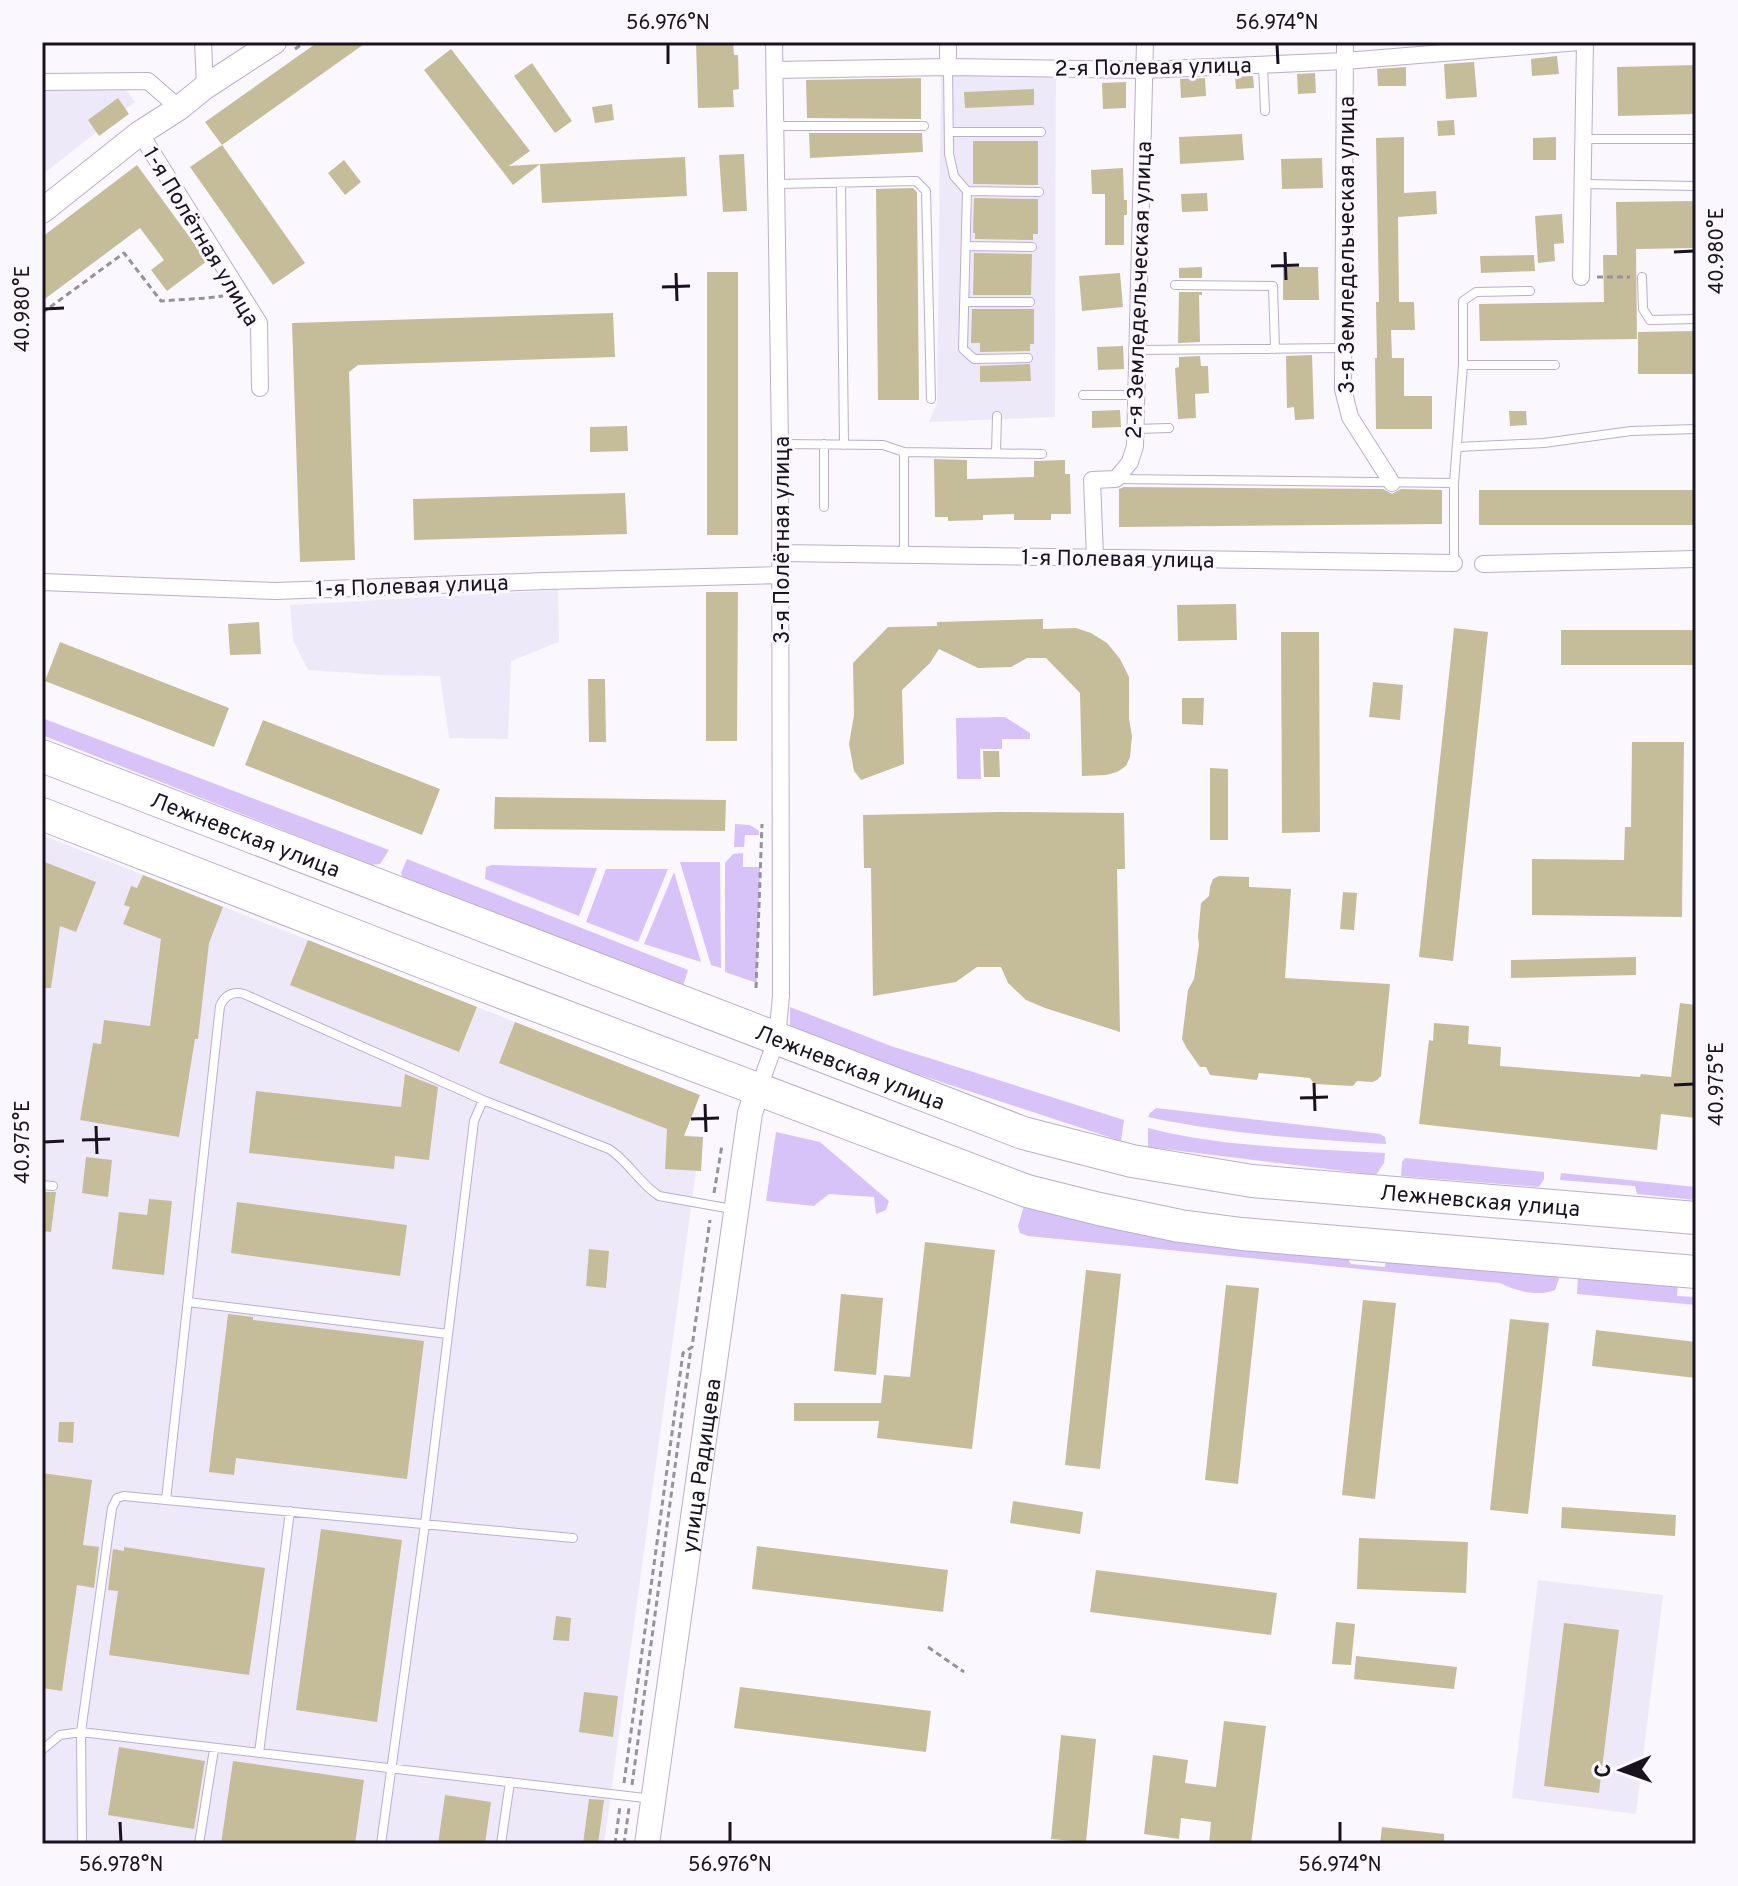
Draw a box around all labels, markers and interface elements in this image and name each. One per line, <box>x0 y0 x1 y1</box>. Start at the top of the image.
text: 56.976°N <box>626 11 710 37</box>
text: 56.974°N <box>1235 11 1319 37</box>
street label: 2-я Полевая улица <box>1054 53 1252 84</box>
street label: 3-я Земледельческая улица <box>1335 96 1362 394</box>
street label: 2-я Земледельческая улица <box>1122 141 1159 440</box>
street label: 1-я Полётная улица <box>136 143 264 332</box>
text: 40.980°E <box>1705 208 1731 294</box>
text: 40.980°E <box>11 266 37 352</box>
street label: 3-я Полётная улица <box>770 436 797 644</box>
street label: 1-я Полевая улица <box>1021 545 1215 576</box>
street label: 1-я Полевая улица <box>315 571 509 604</box>
street label: Лежневская улица <box>146 788 343 885</box>
street label: Лежневская улица <box>751 1020 948 1118</box>
text: 40.975°E <box>1705 1042 1731 1126</box>
text: 40.975°E <box>11 1100 37 1184</box>
street label: Лежневская улица <box>1378 1181 1581 1224</box>
street label: улица Радищева <box>677 1377 728 1555</box>
north arrow <box>1582 1730 1662 1810</box>
text: С <box>1591 1763 1618 1778</box>
text: 56.978°N <box>79 1853 163 1879</box>
text: 56.976°N <box>688 1853 772 1879</box>
text: 56.974°N <box>1298 1853 1382 1879</box>

